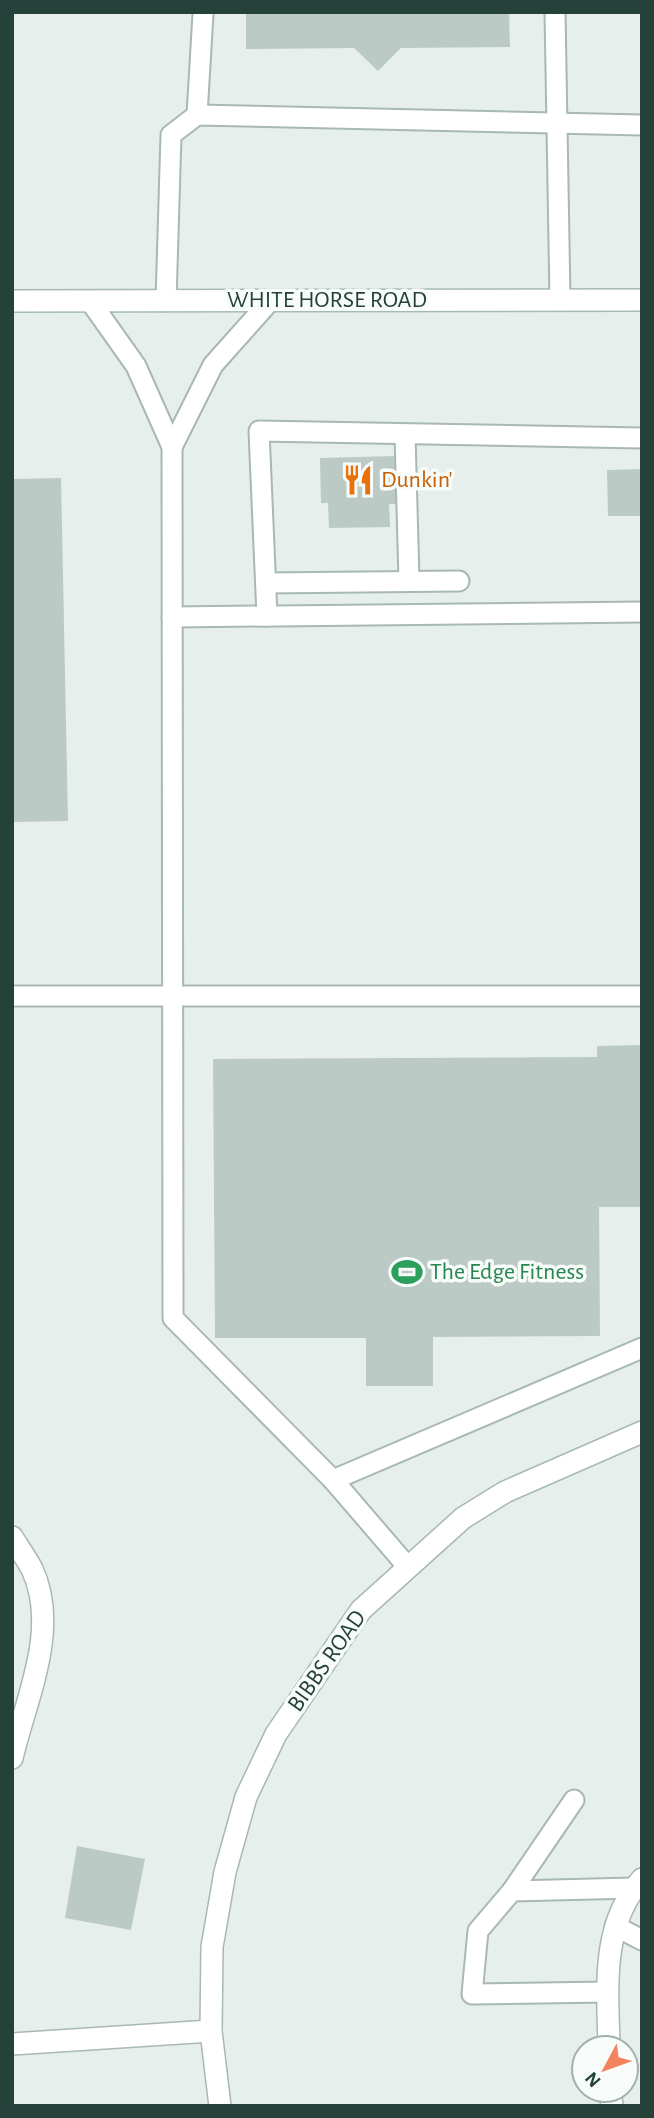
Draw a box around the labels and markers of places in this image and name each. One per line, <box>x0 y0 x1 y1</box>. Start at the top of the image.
restaurant icon: Dunkin' <box>341 463 375 497</box>
place label: Dunkin' <box>381 468 452 492</box>
sports icon: The Edge Fitness <box>390 1255 424 1289</box>
place label: The Edge Fitness <box>430 1260 584 1284</box>

